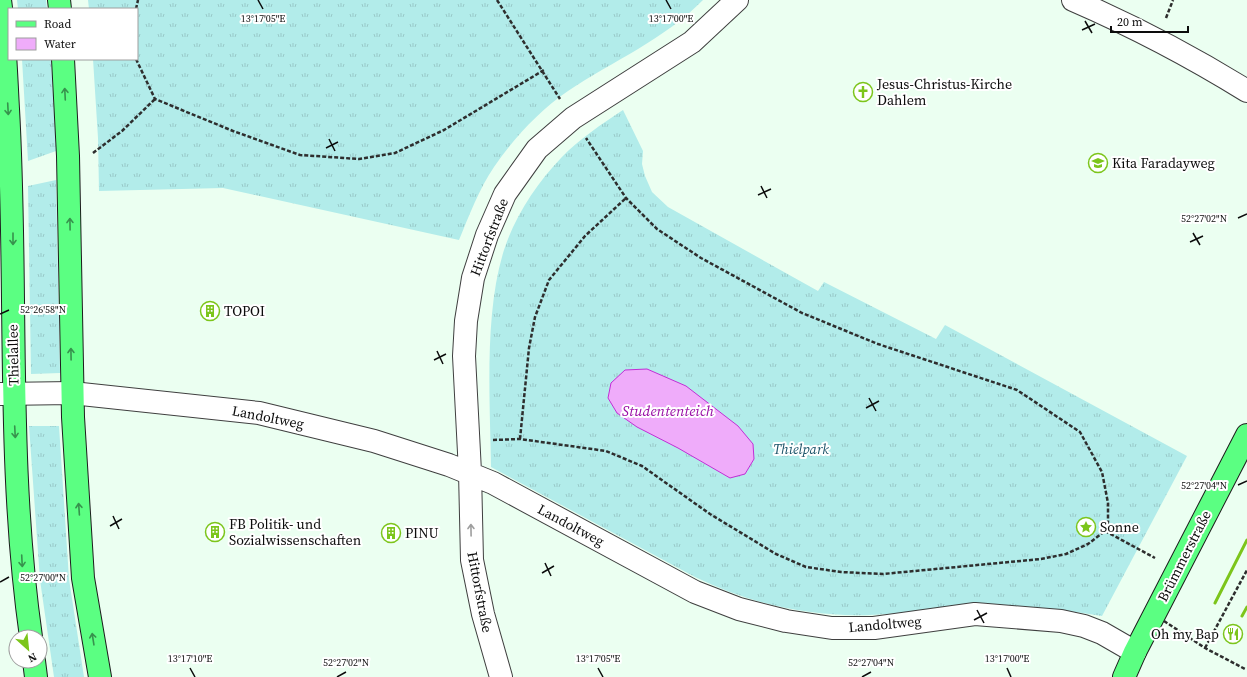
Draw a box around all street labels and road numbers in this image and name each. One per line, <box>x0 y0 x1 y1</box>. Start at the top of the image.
street label: Hittorfstraße <box>465 195 513 279</box>
street label: Thielallee <box>2 324 24 386</box>
street label: Landoltweg <box>230 400 306 434</box>
street label: Landoltweg <box>534 499 608 551</box>
street label: Brümmerstraße <box>1152 507 1216 605</box>
street label: Hittorfstraße <box>462 550 498 634</box>
street label: Landoltweg <box>848 611 922 637</box>

